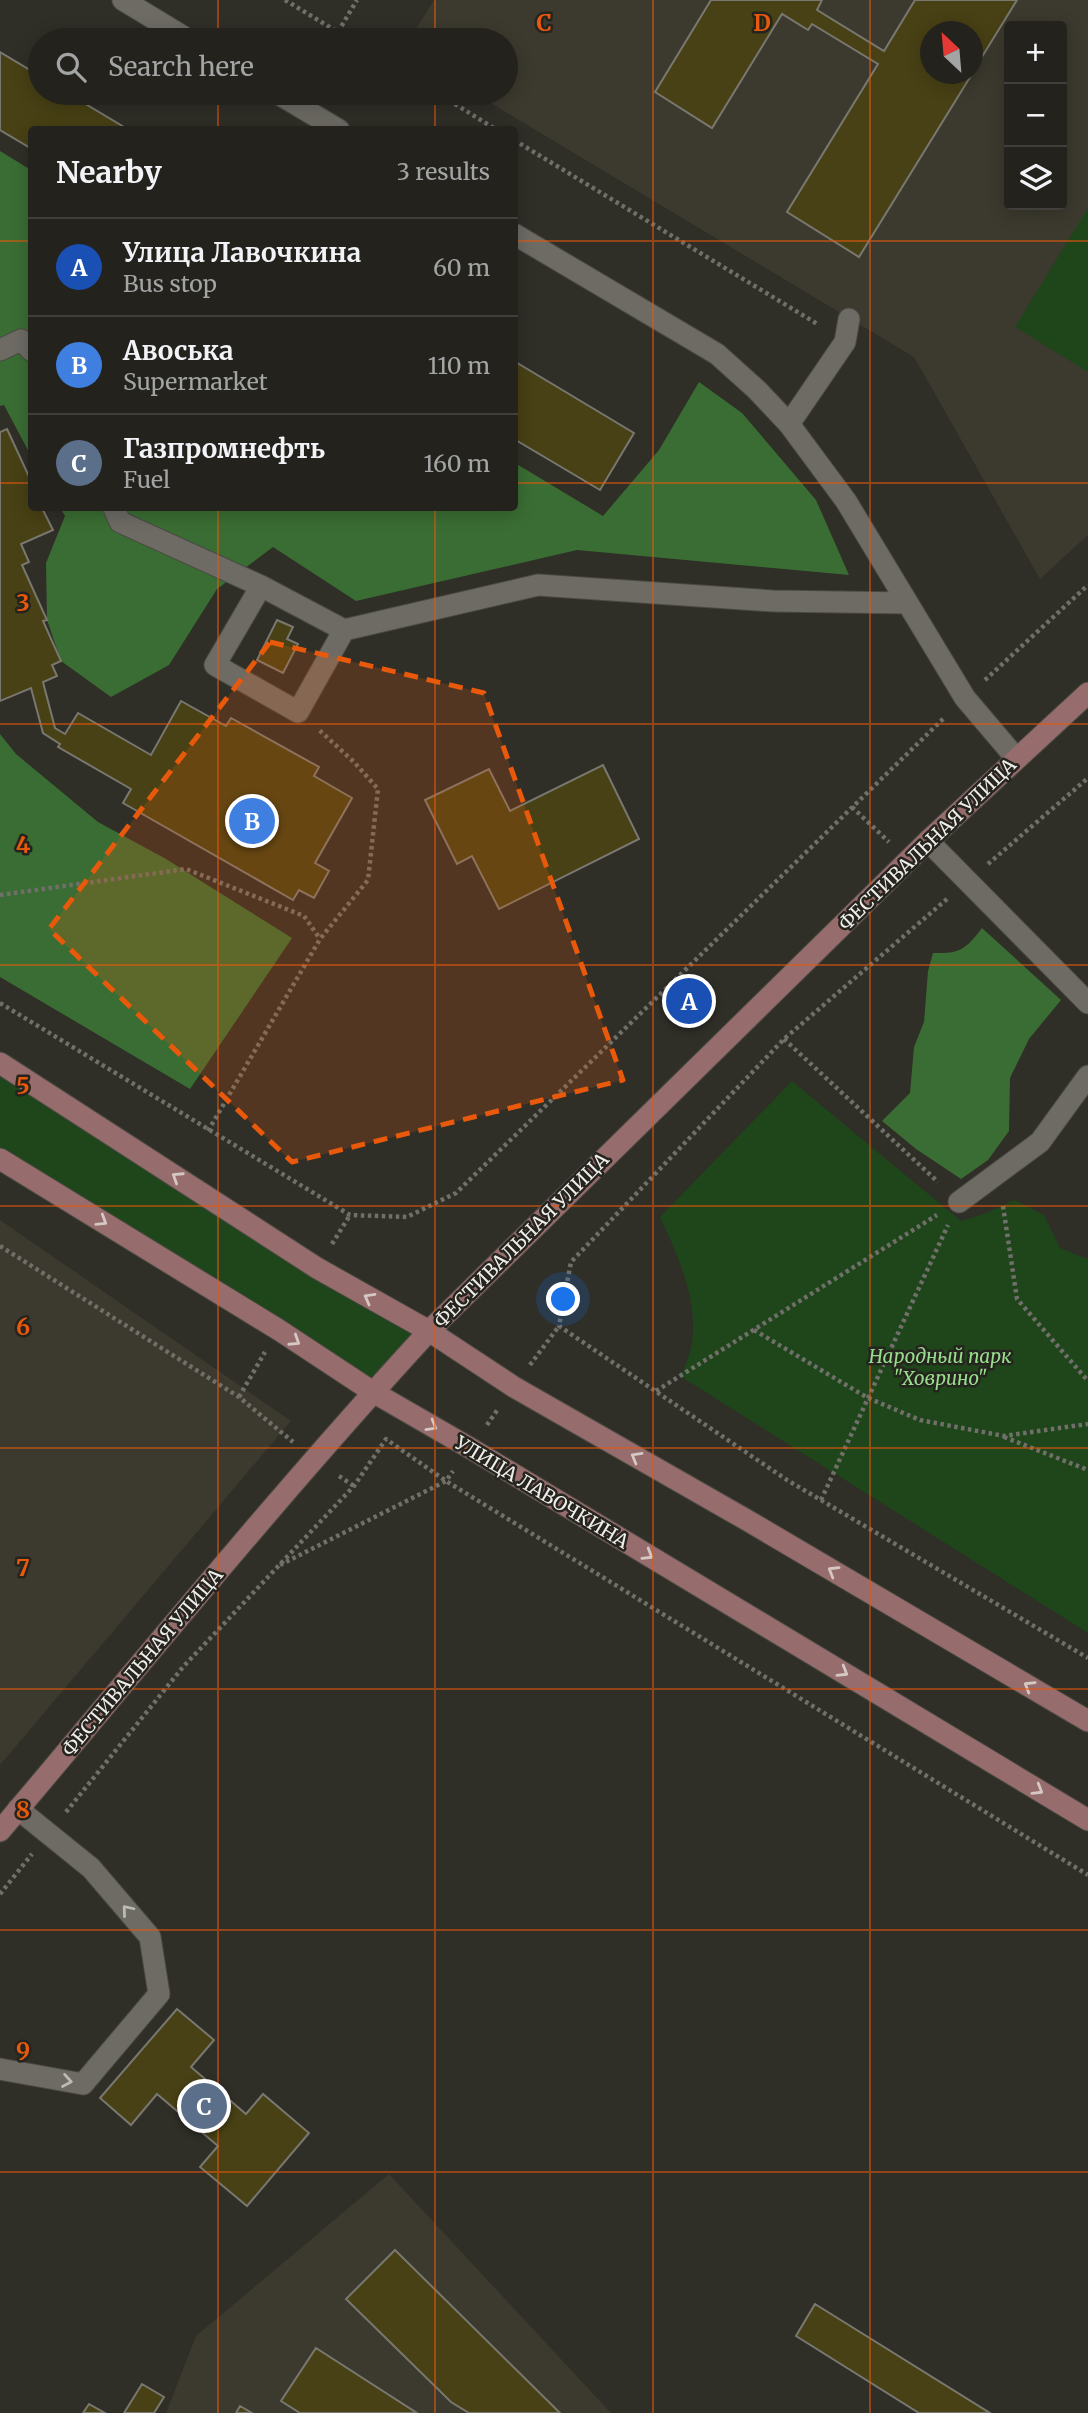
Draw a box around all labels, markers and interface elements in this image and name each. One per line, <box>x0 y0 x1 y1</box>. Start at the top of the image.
text: C <box>536 8 552 37</box>
text: D <box>753 8 771 37</box>
north arrow <box>920 21 983 84</box>
map controls <box>1004 21 1067 210</box>
button: + <box>1004 21 1067 84</box>
search box <box>28 28 518 105</box>
icon: search <box>52 48 90 86</box>
text: Search here <box>108 50 254 83</box>
button: − <box>1004 84 1067 147</box>
button: layers <box>1004 147 1067 210</box>
text: Nearby <box>56 153 162 191</box>
text: 3 results <box>397 157 490 186</box>
text: Улица Лавочкина <box>123 236 361 269</box>
text: A <box>71 253 87 282</box>
text: 60 m <box>433 253 490 282</box>
text: Bus stop <box>123 269 217 298</box>
text: Авоська <box>123 334 234 367</box>
text: B <box>71 351 87 380</box>
text: 110 m <box>428 351 490 380</box>
text: Supermarket <box>123 367 268 396</box>
text: Газпромнефть <box>123 432 325 465</box>
text: C <box>71 449 87 478</box>
text: 160 m <box>424 449 490 478</box>
text: Fuel <box>123 465 170 494</box>
text: 3 <box>16 588 30 617</box>
street label: ФЕСТИВАЛЬНАЯ УЛИЦА <box>833 752 1021 935</box>
pin: B <box>229 795 275 847</box>
text: 4 <box>16 830 31 859</box>
pin: A <box>666 975 712 1027</box>
text: 5 <box>16 1071 30 1100</box>
street label: ФЕСТИВАЛЬНАЯ УЛИЦА <box>428 1147 614 1333</box>
one-way arrow <box>171 1173 184 1186</box>
one-way arrow <box>94 1213 107 1226</box>
your location <box>546 1282 580 1316</box>
one-way arrow <box>364 1293 377 1306</box>
text: 6 <box>16 1312 30 1341</box>
one-way arrow <box>287 1333 300 1345</box>
park label: Народный парк "Ховрино" <box>868 1344 1012 1390</box>
one-way arrow <box>425 1418 437 1431</box>
street label: УЛИЦА ЛАВОЧКИНА <box>450 1430 634 1554</box>
one-way arrow <box>631 1452 644 1465</box>
one-way arrow <box>641 1547 654 1560</box>
text: 7 <box>16 1553 30 1582</box>
street label: ФЕСТИВАЛЬНАЯ УЛИЦА <box>56 1563 228 1761</box>
one-way arrow <box>828 1566 841 1579</box>
one-way arrow <box>836 1664 849 1677</box>
one-way arrow <box>1024 1682 1037 1695</box>
one-way arrow <box>1031 1781 1044 1794</box>
text: 8 <box>16 1795 30 1824</box>
one-way arrow <box>123 1905 135 1918</box>
text: 9 <box>16 2036 30 2065</box>
one-way arrow <box>61 2073 73 2088</box>
pin: C <box>181 2080 227 2132</box>

